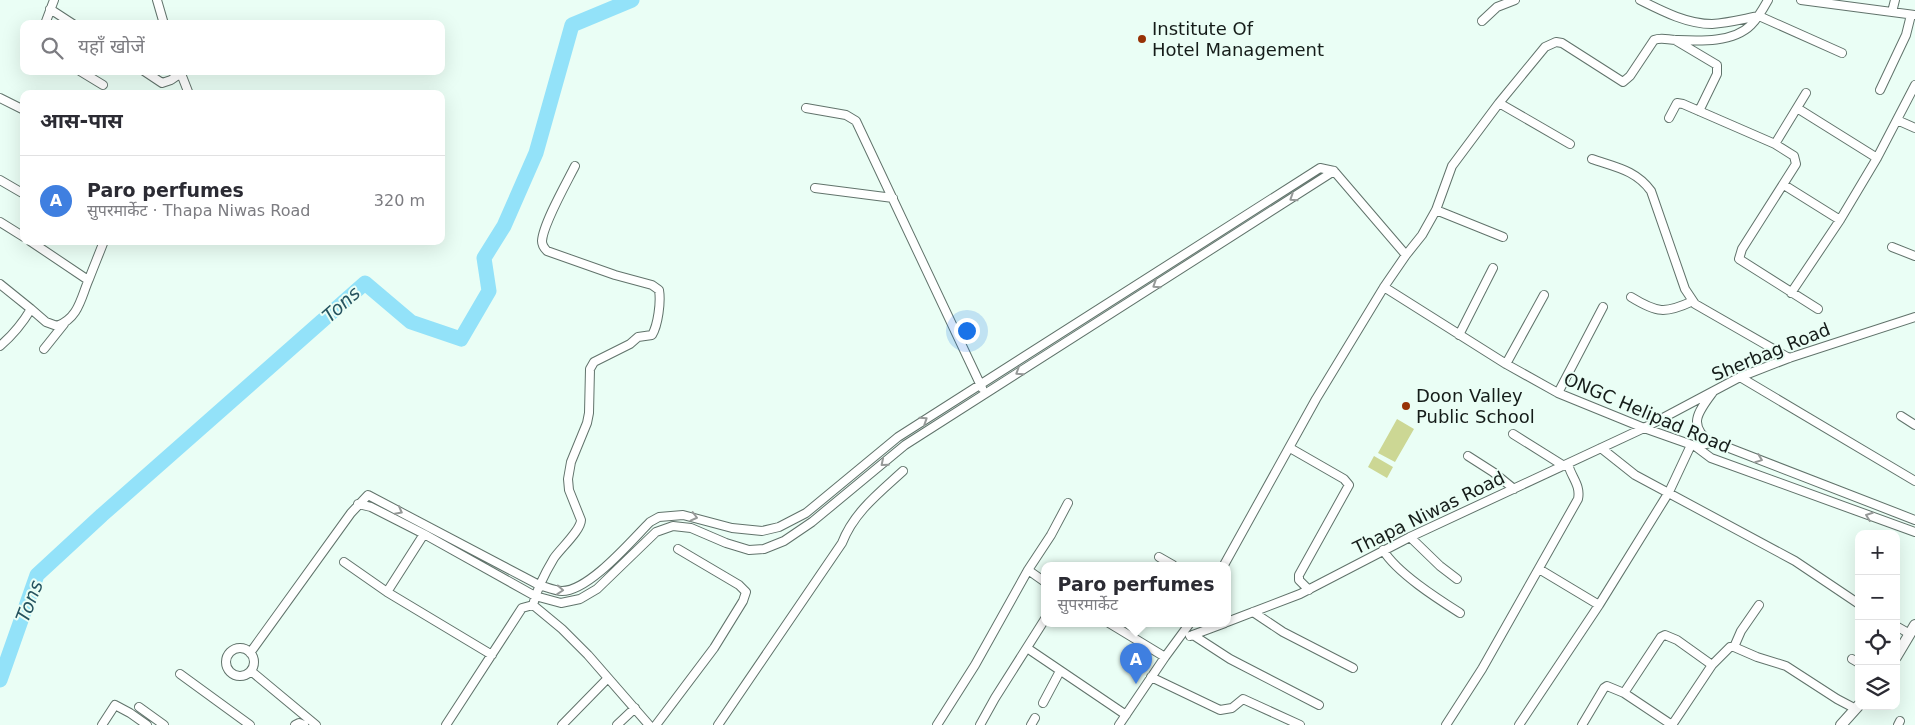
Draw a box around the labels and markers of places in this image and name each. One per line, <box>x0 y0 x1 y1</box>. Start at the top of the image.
place label: Institute Of Hotel Management <box>1152 18 1324 60</box>
marker: Institute Of Hotel Management <box>1136 33 1148 45</box>
place label: Doon Valley Public School <box>1416 385 1535 427</box>
marker: Doon Valley Public School <box>1400 400 1412 412</box>
pin: A <box>1120 643 1152 684</box>

